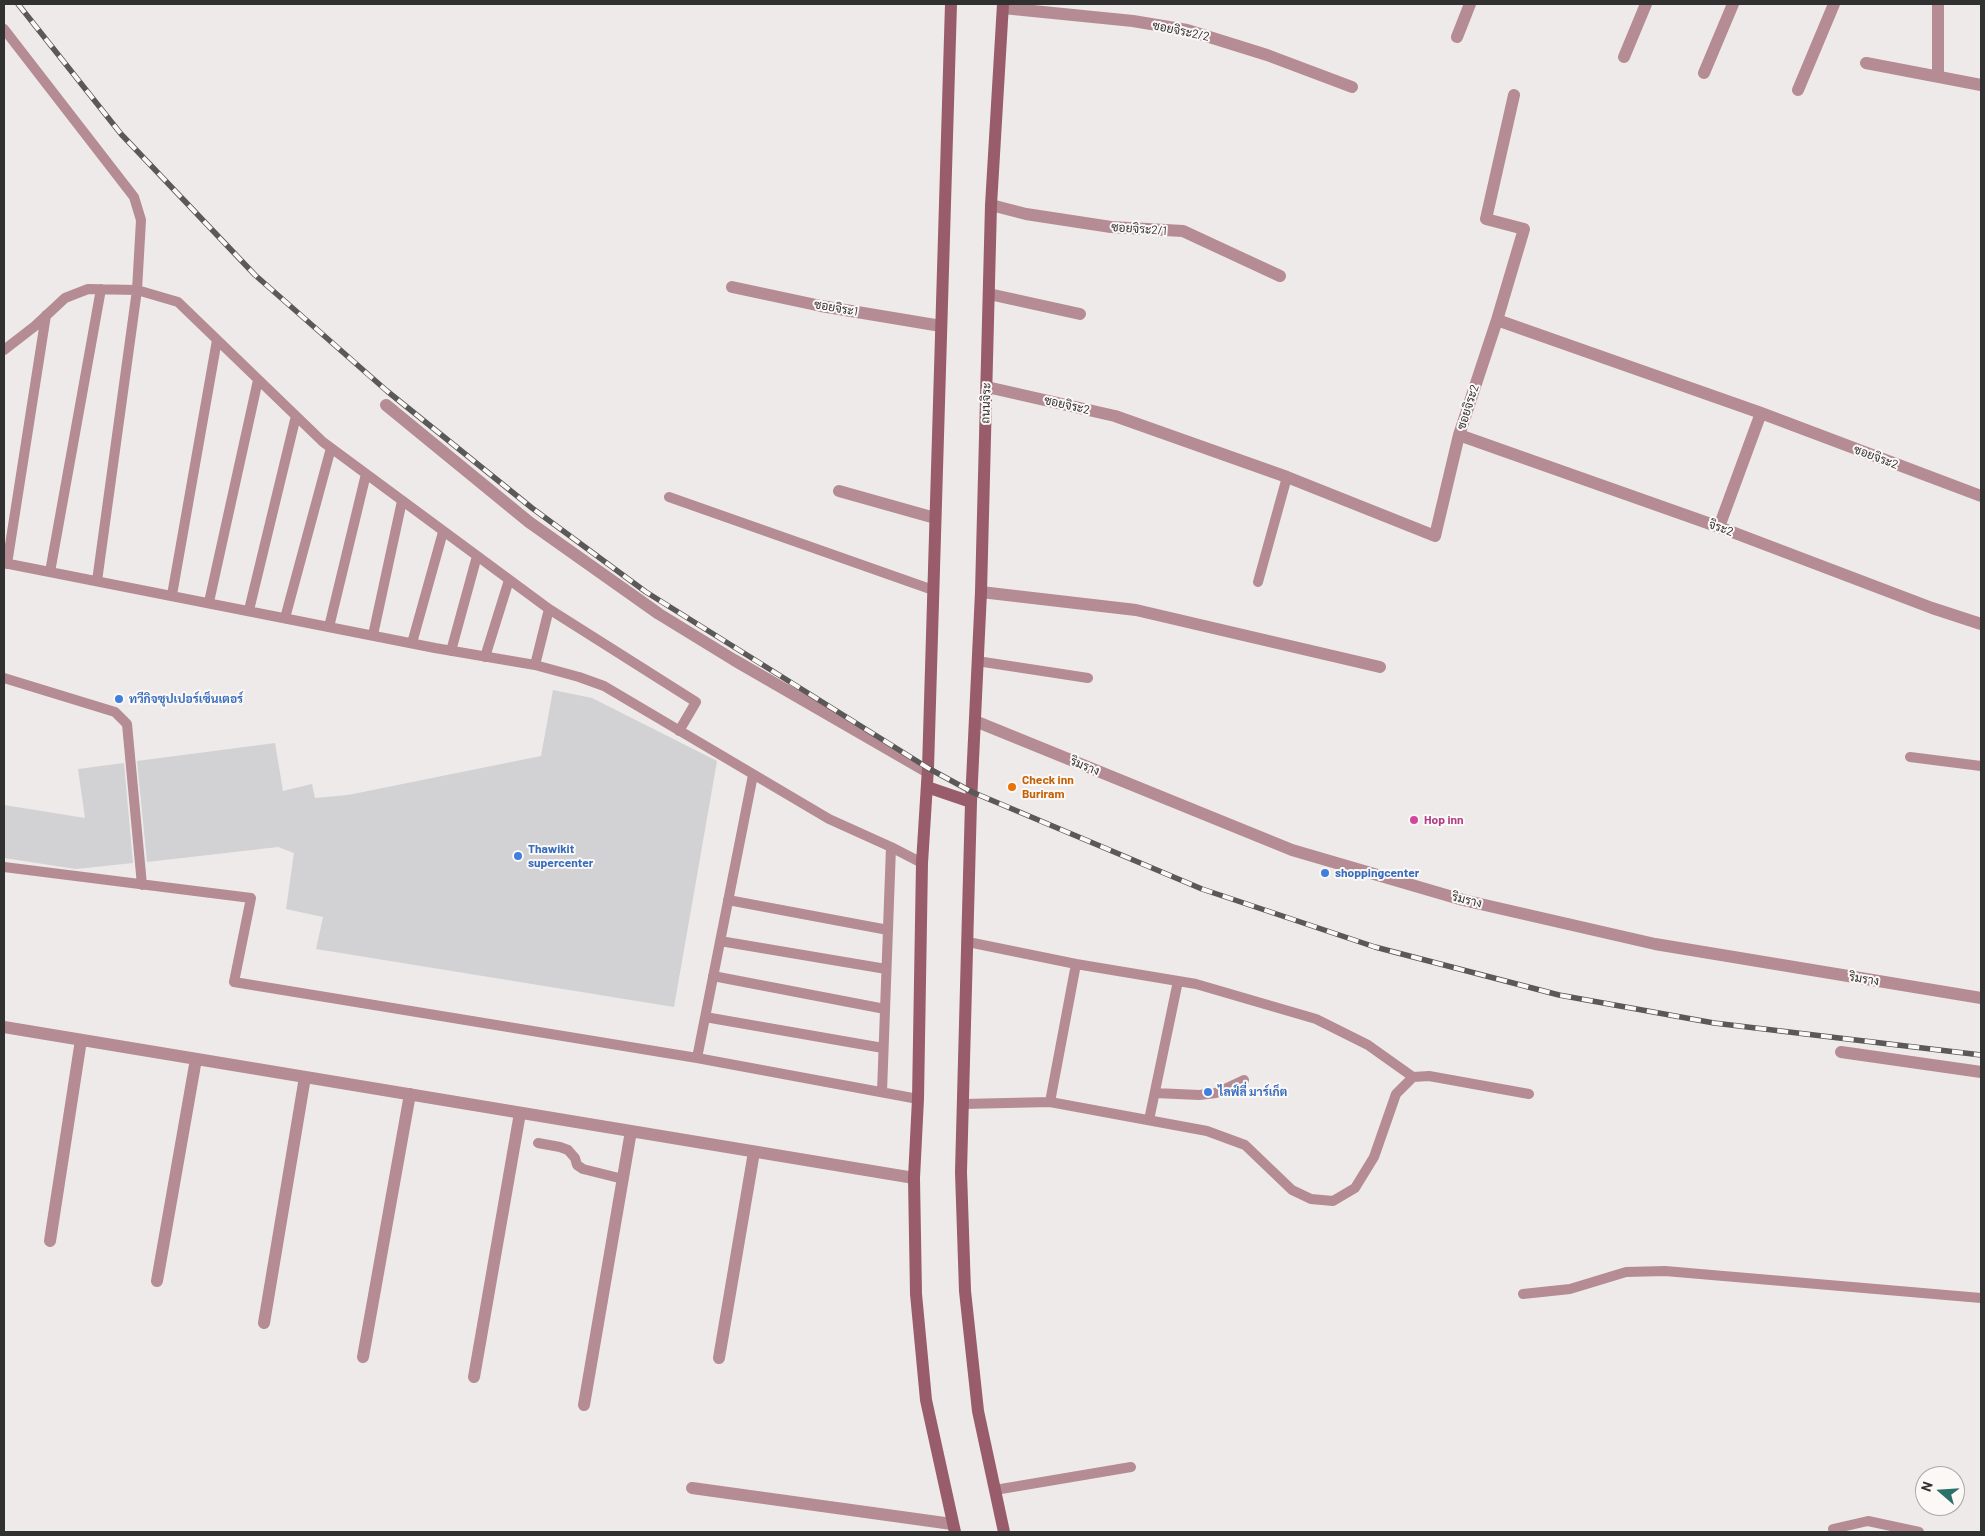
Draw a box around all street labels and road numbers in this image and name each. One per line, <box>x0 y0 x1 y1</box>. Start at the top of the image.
street label: ซอยจิระ2/2 <box>1151 18 1211 44</box>
street label: ซอยจิระ2/1 <box>1111 220 1167 238</box>
street label: ซอยจิระ1 <box>813 297 859 319</box>
street label: ถนนจิระ <box>978 382 994 424</box>
street label: ซอยจิระ2 <box>1454 383 1482 431</box>
street label: ซอยจิระ2 <box>1043 393 1091 417</box>
street label: ซอยจิระ2 <box>1852 442 1900 472</box>
street label: จิระ2 <box>1707 517 1735 539</box>
street label: ริมราง <box>1068 754 1102 778</box>
street label: ริมราง <box>1451 889 1483 911</box>
street label: ริมราง <box>1848 970 1880 988</box>

